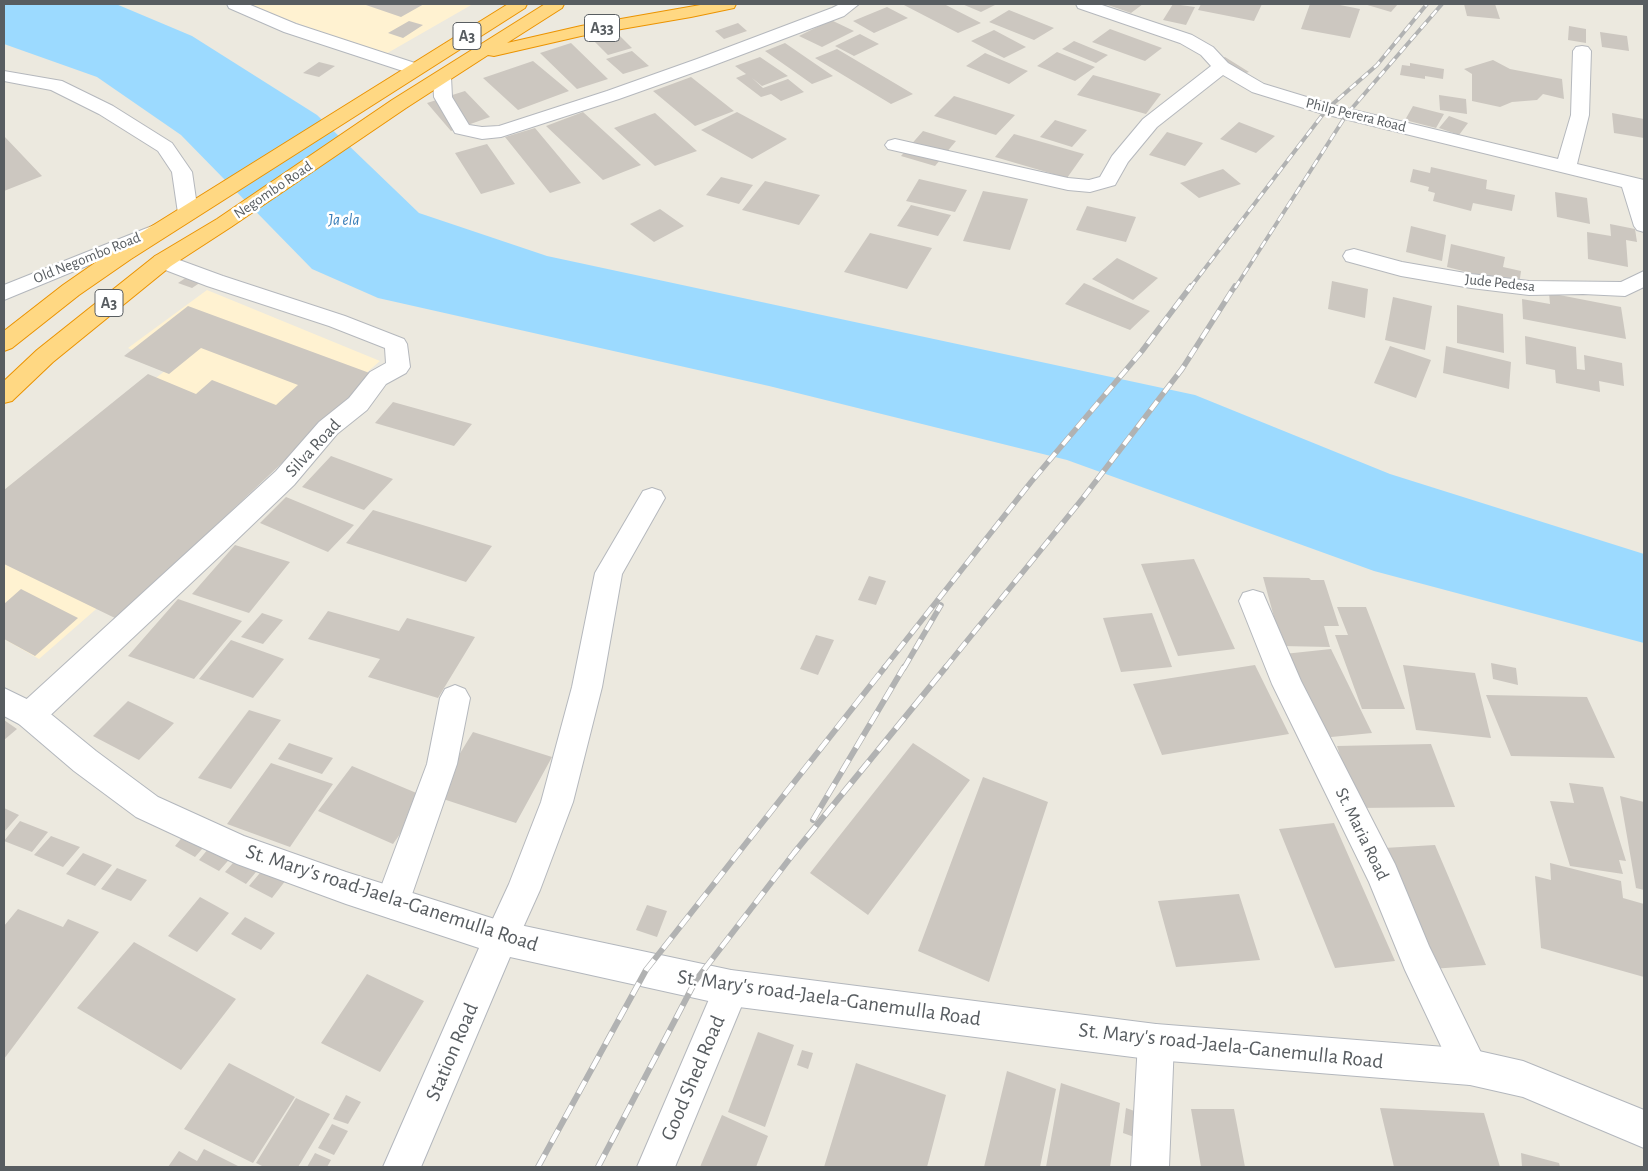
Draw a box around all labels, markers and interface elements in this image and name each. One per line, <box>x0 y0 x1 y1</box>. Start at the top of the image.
road number: A33 <box>584 14 620 42</box>
road number: A3 <box>453 22 481 50</box>
street label: Philp Perera Road <box>1304 94 1408 136</box>
street label: Negombo Road <box>230 157 316 223</box>
water label: Ja ela <box>329 210 359 230</box>
street label: Old Negombo Road <box>31 228 143 288</box>
street label: Jude Pedesa <box>1464 270 1536 296</box>
road number: A3 <box>95 290 123 316</box>
street label: Silva Road <box>281 414 345 482</box>
street label: St. Maria Road <box>1330 784 1394 884</box>
street label: St. Mary's road-Jaela-Ganemulla Road <box>242 839 542 957</box>
street label: St. Mary's road-Jaela-Ganemulla Road <box>676 964 982 1032</box>
street label: Station Road <box>420 999 484 1105</box>
street label: Good Shed Road <box>655 1012 731 1144</box>
street label: St. Mary's road-Jaela-Ganemulla Road <box>1077 1017 1385 1075</box>

